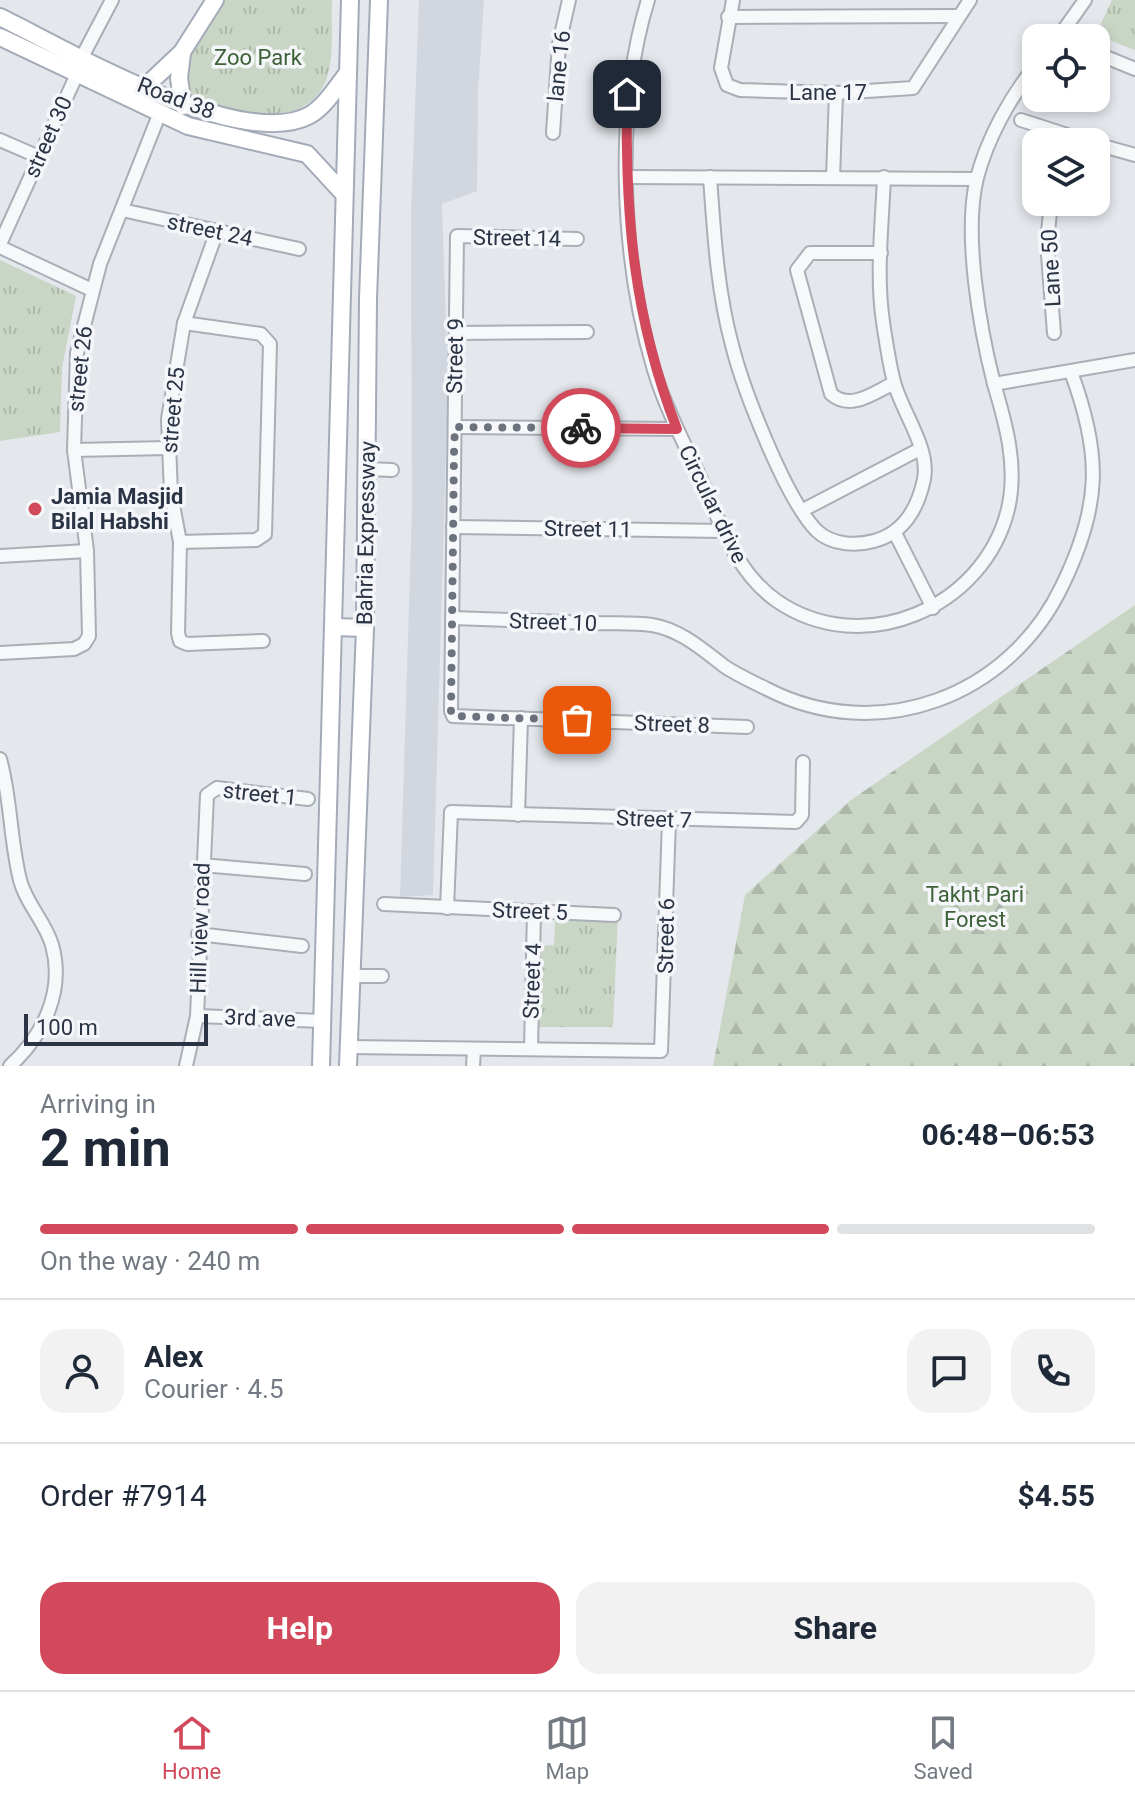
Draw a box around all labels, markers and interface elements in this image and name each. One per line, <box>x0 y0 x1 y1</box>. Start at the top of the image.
map controls <box>1022 24 1110 216</box>
button: locate <box>1022 24 1110 112</box>
street label: lane 16 <box>543 29 575 103</box>
park label: Zoo Park <box>214 45 303 70</box>
pin <box>593 60 661 128</box>
street label: Road 38 <box>134 72 218 124</box>
icon: home <box>605 72 649 116</box>
street label: Lane 17 <box>789 80 867 105</box>
street label: street 30 <box>19 92 77 182</box>
button: layers <box>1022 128 1110 216</box>
street label: street 24 <box>165 209 255 251</box>
street label: Street 14 <box>473 225 561 251</box>
street label: Lane 50 <box>1036 228 1066 308</box>
street label: Street 9 <box>442 318 468 394</box>
street label: street 26 <box>63 325 97 413</box>
street label: street 25 <box>157 366 189 454</box>
courier <box>541 388 621 468</box>
icon: bike <box>559 406 603 450</box>
street label: Bahria Expressway <box>352 440 380 625</box>
street label: Circular drive <box>674 441 752 567</box>
place label: Jamia Masjid Bilal Habshi <box>51 484 183 534</box>
marker: Jamia Masjid Bilal Habshi <box>26 500 44 518</box>
street label: Street 11 <box>544 516 632 542</box>
street label: Street 10 <box>508 608 598 636</box>
pin <box>543 686 611 754</box>
icon: bag <box>555 698 599 742</box>
street label: Street 8 <box>634 710 710 738</box>
street label: street 1 <box>222 778 298 810</box>
street label: Street 7 <box>616 805 692 833</box>
street label: Hill view road <box>185 862 215 994</box>
park label: Takht Pari Forest <box>926 882 1024 932</box>
street label: Street 5 <box>492 897 568 925</box>
street label: Street 6 <box>653 898 679 974</box>
street label: Street 4 <box>518 943 546 1019</box>
street label: 3rd ave <box>224 1004 296 1032</box>
scale bar <box>24 1010 208 1046</box>
text: 100 m <box>36 1015 98 1040</box>
text: Arriving in <box>40 1089 156 1119</box>
text: 06:48–06:53 <box>921 1117 1095 1152</box>
text: 2 min <box>40 1118 171 1179</box>
text: On the way · 240 m <box>40 1246 260 1276</box>
button: person <box>40 1329 124 1413</box>
button: chat <box>907 1329 991 1413</box>
button: phone <box>1011 1329 1095 1413</box>
text: Alex <box>144 1339 204 1374</box>
text: Courier · 4.5 <box>144 1374 284 1404</box>
text: Order #7914 <box>40 1478 207 1513</box>
text: $4.55 <box>1017 1478 1095 1513</box>
button: Help <box>40 1582 560 1674</box>
button: Share <box>576 1582 1095 1674</box>
tab: Home <box>162 1711 221 1784</box>
tab: Map <box>545 1711 589 1784</box>
tab: Saved <box>913 1711 973 1784</box>

